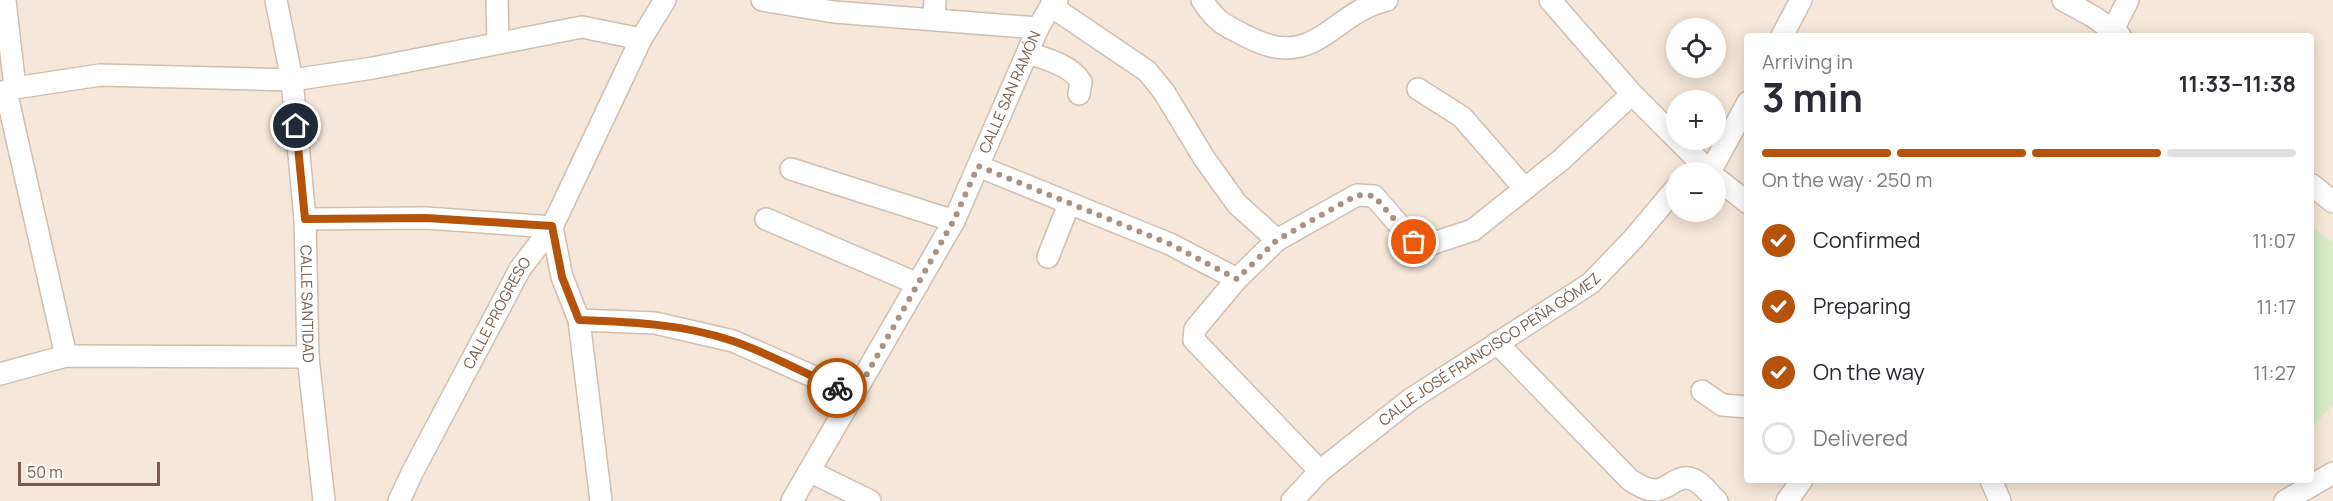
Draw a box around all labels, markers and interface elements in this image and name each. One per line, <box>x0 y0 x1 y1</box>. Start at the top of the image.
map controls <box>1666 18 1726 222</box>
button: locate <box>1666 18 1726 78</box>
street label: CALLE SAN RAMÓN <box>974 27 1046 157</box>
text: Arriving in <box>1762 48 1853 75</box>
text: 11:33–11:38 <box>2179 69 2296 99</box>
text: 3 min <box>1762 70 1863 124</box>
button: + <box>1666 90 1726 150</box>
pin <box>270 100 321 151</box>
icon: home <box>279 109 312 142</box>
button: − <box>1666 162 1726 222</box>
text: On the way · 250 m <box>1762 166 1932 193</box>
pin <box>1388 216 1439 267</box>
icon: check <box>1762 224 1795 257</box>
icon: bag <box>1397 225 1430 258</box>
text: Confirmed <box>1813 225 1921 255</box>
text: 11:07 <box>2252 227 2296 254</box>
street label: CALLE SANTIDAD <box>296 245 320 364</box>
street label: CALLE PROGRESO <box>458 252 536 373</box>
street label: CALLE JOSÉ FRANCISCO PEÑA GÓMEZ <box>1374 268 1605 431</box>
icon: check <box>1762 290 1795 323</box>
text: Preparing <box>1813 291 1911 321</box>
text: 11:17 <box>2257 293 2296 320</box>
icon: check <box>1762 356 1795 389</box>
text: On the way <box>1813 357 1925 387</box>
courier <box>807 358 867 418</box>
text: 11:27 <box>2253 359 2296 386</box>
icon: bike <box>821 372 854 405</box>
text: Delivered <box>1813 423 1908 453</box>
scale bar <box>18 459 160 486</box>
text: 50 m <box>27 461 63 483</box>

